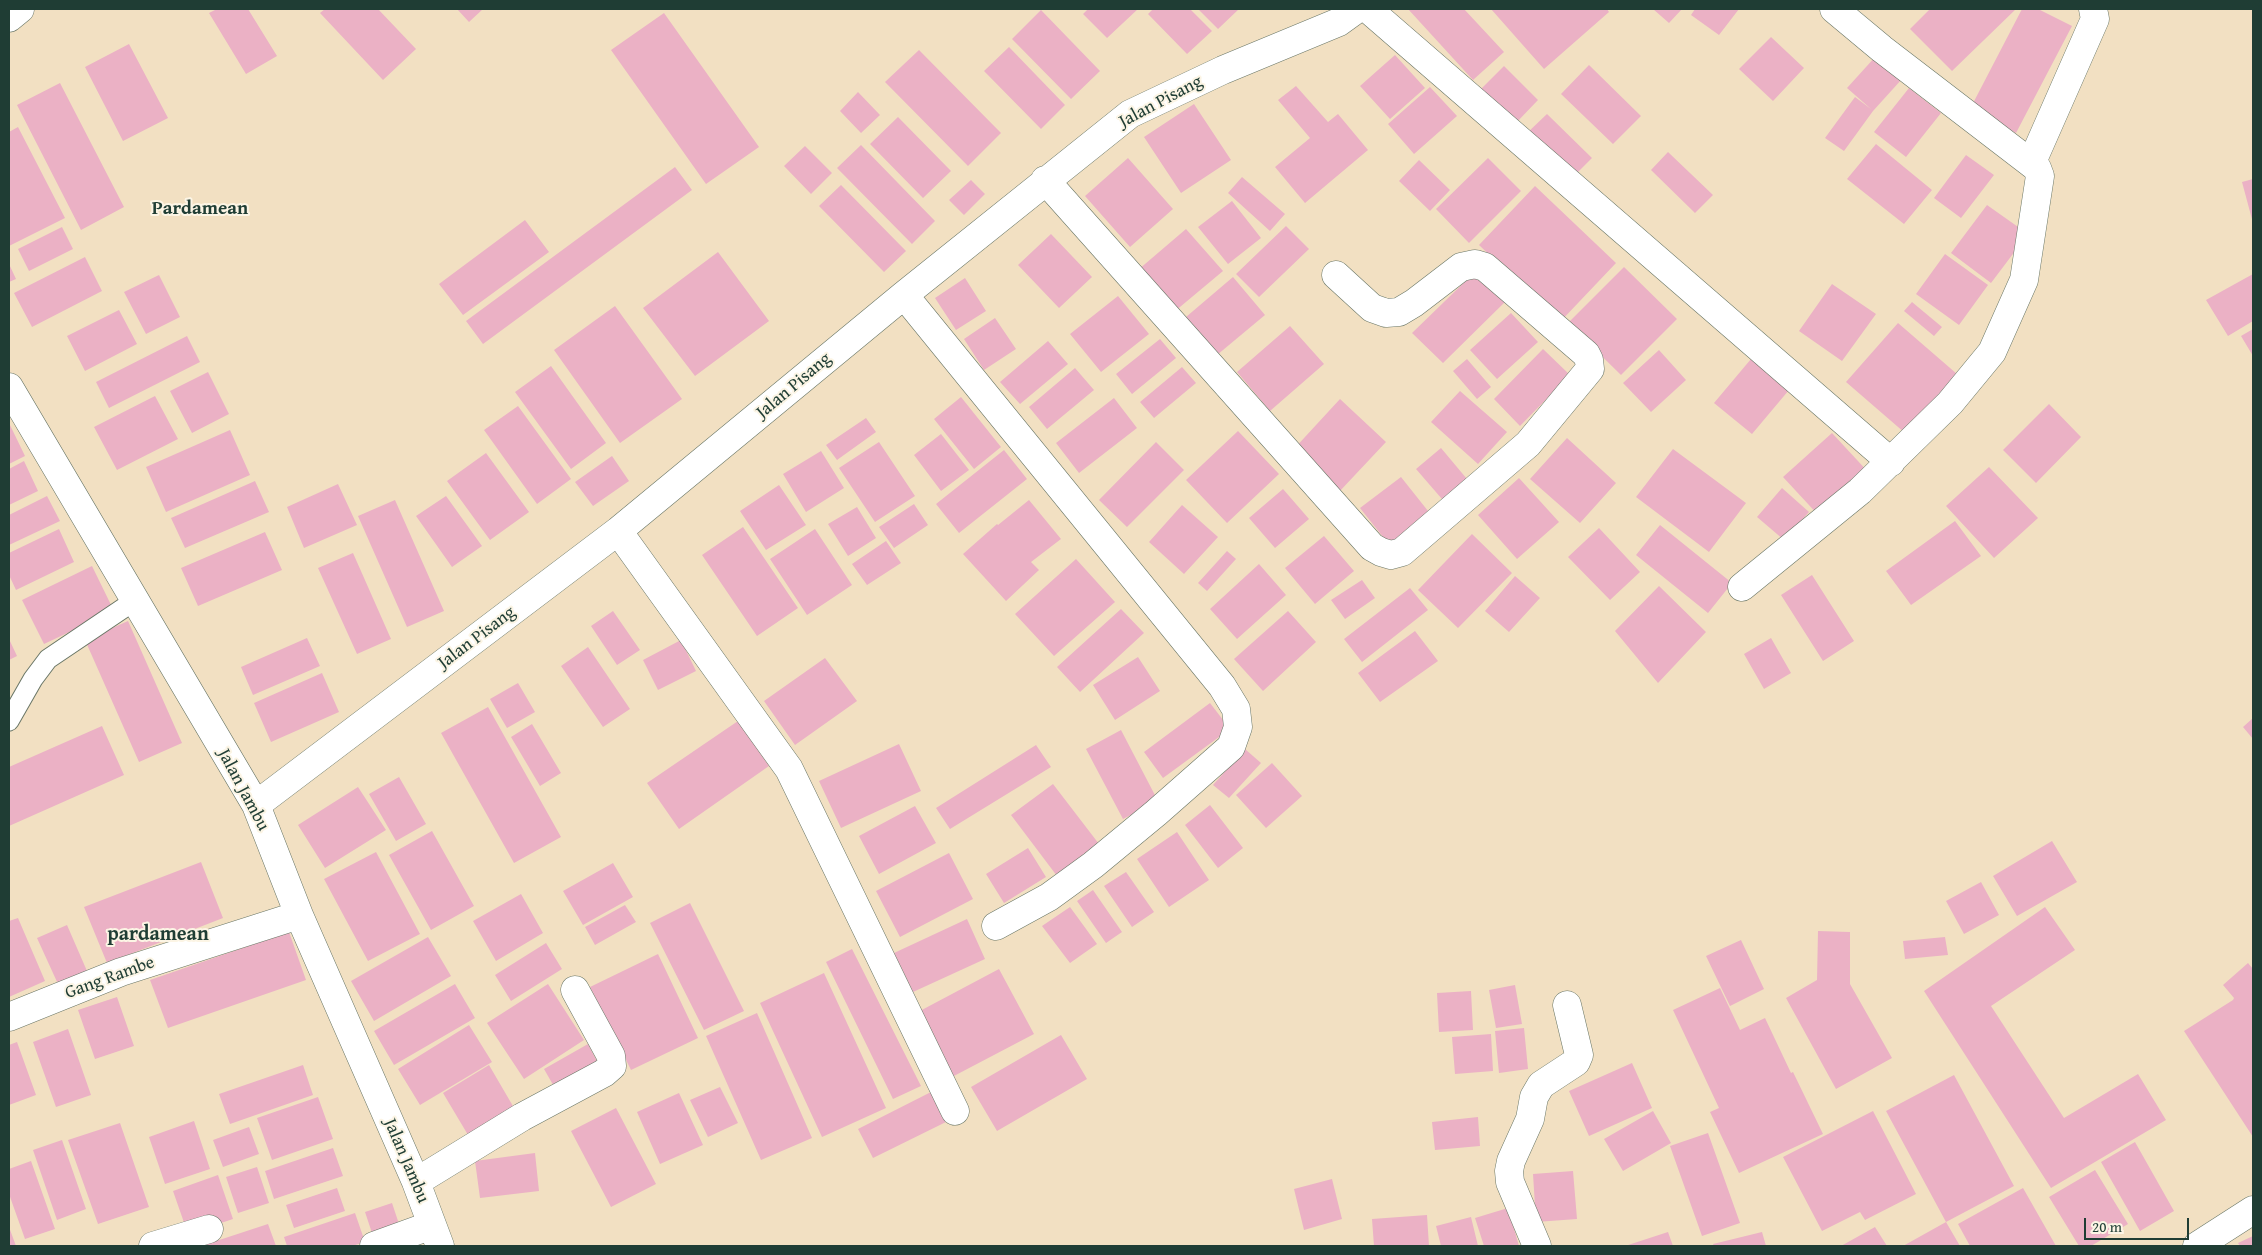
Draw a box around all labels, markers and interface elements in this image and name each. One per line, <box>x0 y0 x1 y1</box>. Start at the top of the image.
street label: Jalan Pisang <box>1116 71 1206 133</box>
district label: Pardamean <box>152 198 248 220</box>
street label: Jalan Pisang <box>752 348 836 424</box>
street label: Jalan Pisang <box>434 602 520 674</box>
street label: Jalan Jambu <box>212 745 274 835</box>
district label: pardamean <box>107 923 209 947</box>
street label: Gang Rambe <box>62 952 158 1004</box>
street label: Jalan Jambu <box>379 1115 433 1207</box>
scale bar <box>2087 1208 2192 1240</box>
text: 20 m <box>2092 1216 2122 1237</box>

